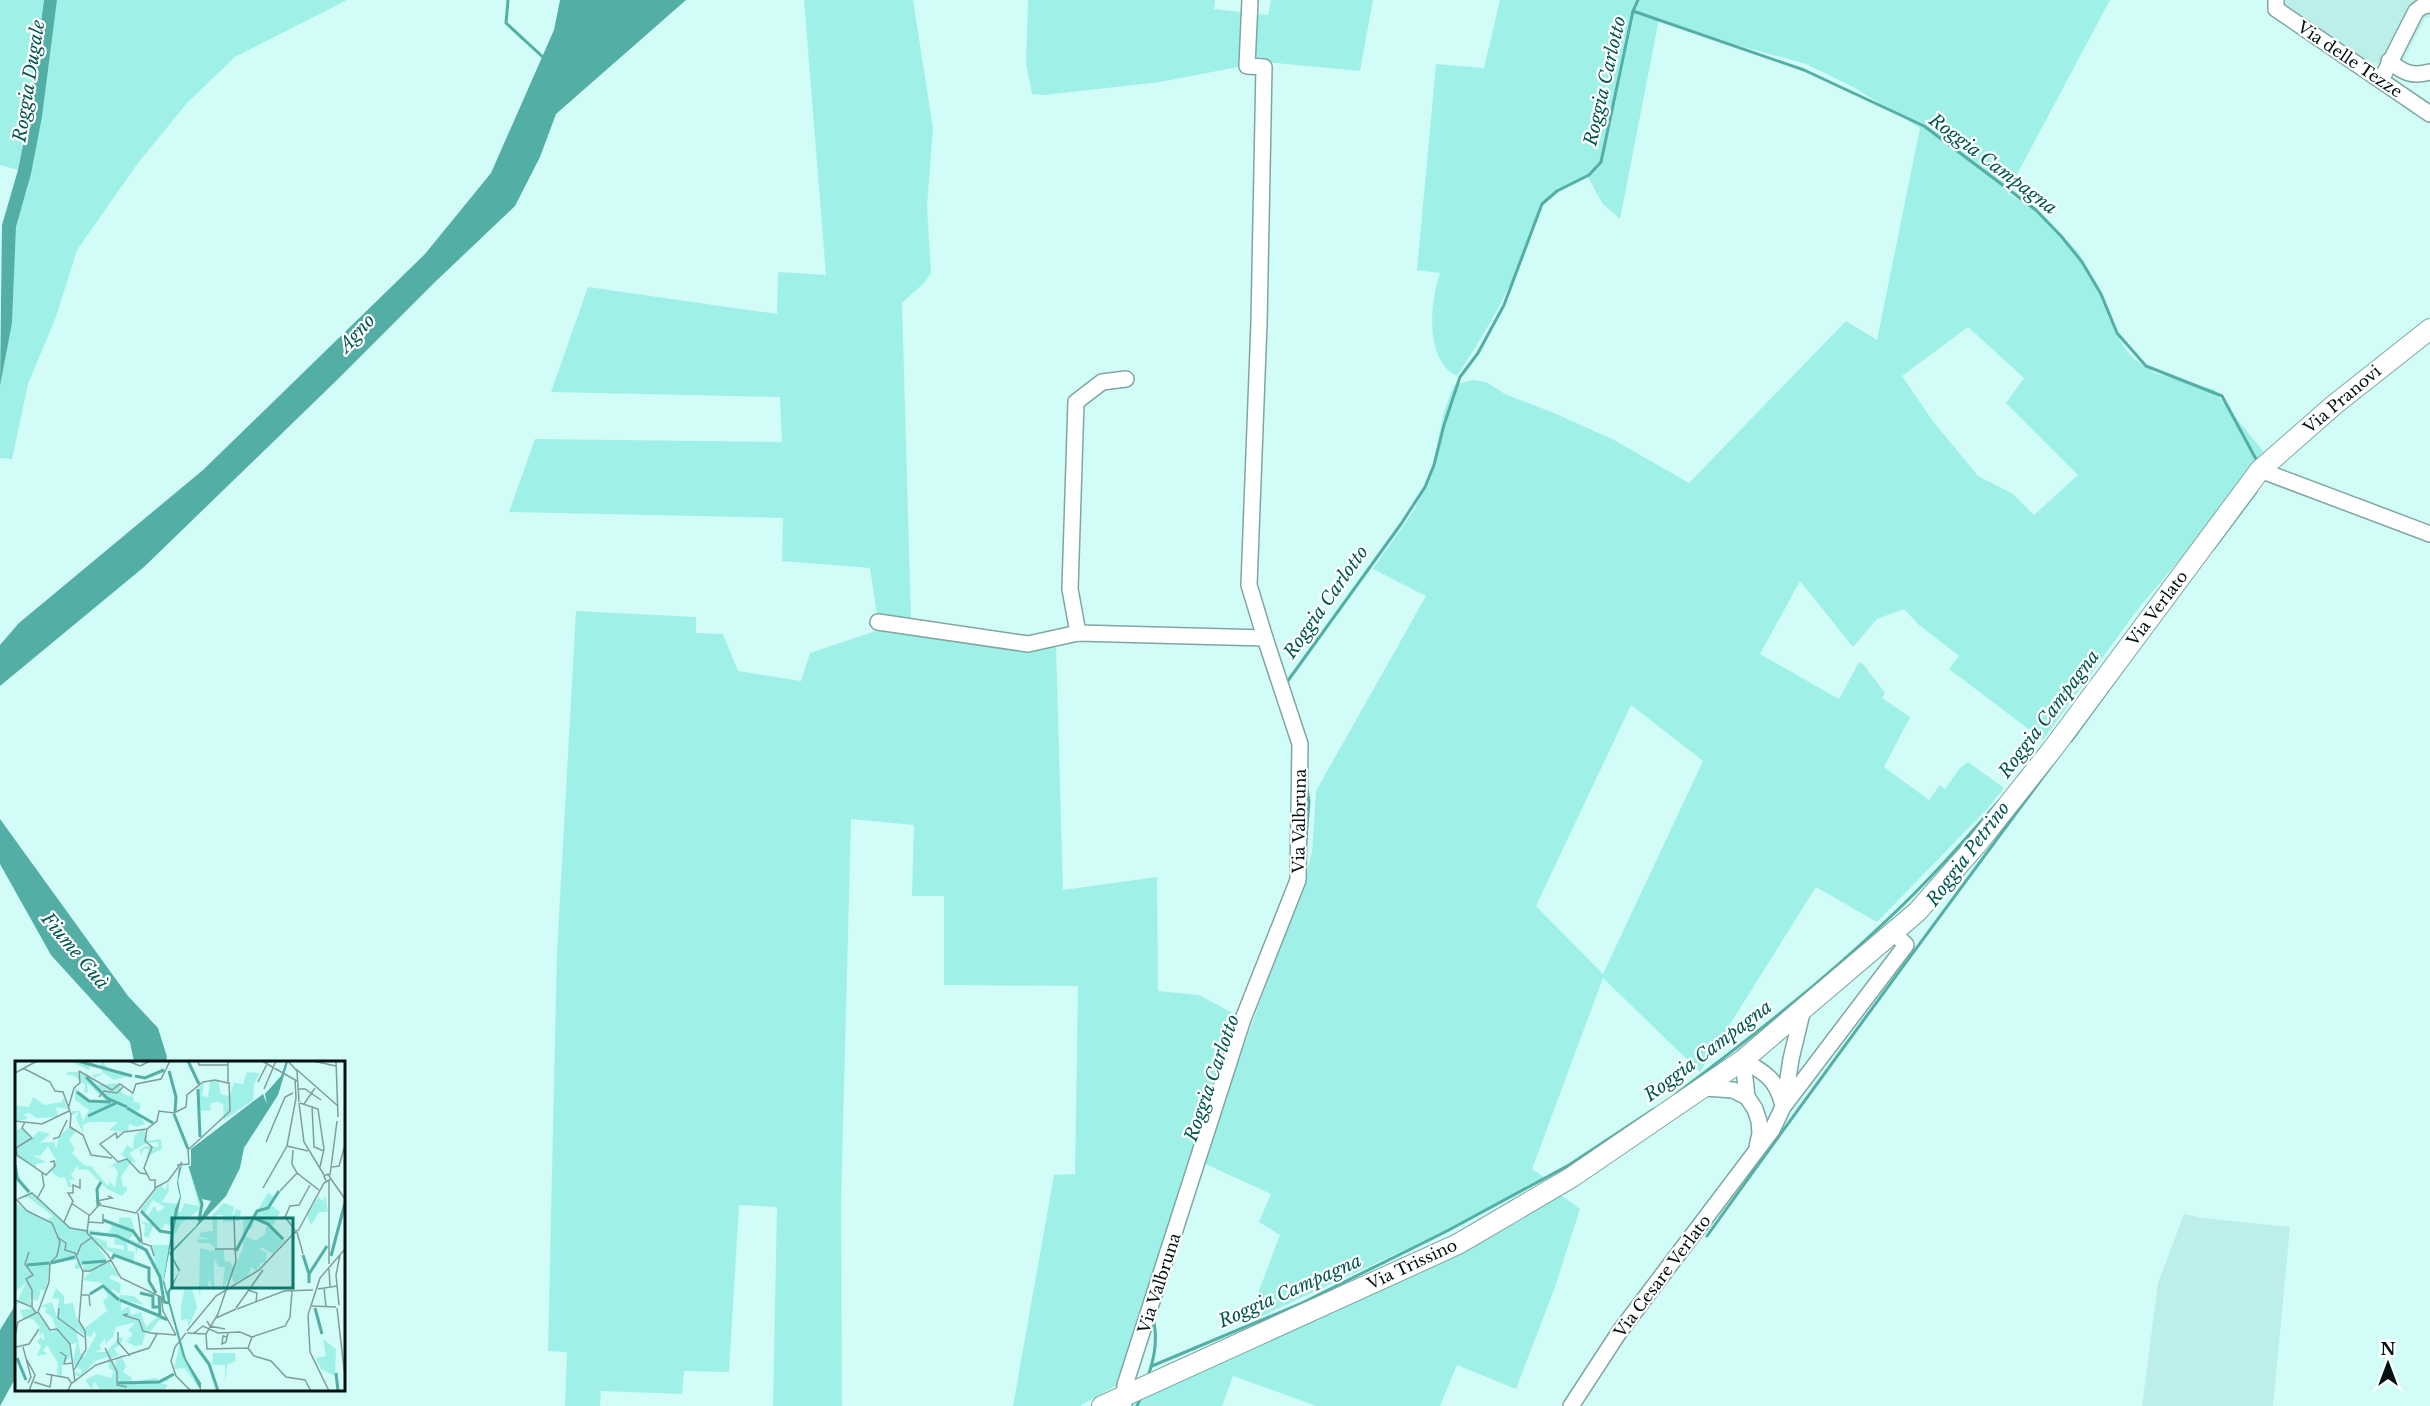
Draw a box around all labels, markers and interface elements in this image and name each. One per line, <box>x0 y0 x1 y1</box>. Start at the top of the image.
water label: Roggia Carlotto <box>1579 14 1631 149</box>
street label: Via delle Tezze <box>2293 16 2406 101</box>
water label: Roggia Dugale <box>8 18 49 144</box>
water label: Roggia Campagna <box>1924 108 2061 219</box>
water label: Agno <box>333 310 380 358</box>
street label: Via Pranovi <box>2298 360 2385 438</box>
water label: Roggia Carlotto <box>1278 541 1373 663</box>
street label: Via Verlato <box>2122 566 2192 650</box>
water label: Roggia Campagna <box>1993 646 2104 783</box>
street label: Via Valbruna <box>1288 769 1310 874</box>
water label: Roggia Petrino <box>1921 797 2014 911</box>
water label: Fiume Guà <box>36 908 113 994</box>
water label: Roggia Campagna <box>1639 996 1776 1107</box>
water label: Roggia Carlotto <box>1180 1012 1244 1145</box>
inset map <box>15 1061 345 1391</box>
street label: Via Cesare Verlato <box>1609 1211 1715 1342</box>
street label: Via Valbruna <box>1133 1230 1185 1337</box>
street label: Via Trissino <box>1363 1234 1460 1294</box>
water label: Roggia Campagna <box>1214 1250 1365 1333</box>
north arrow <box>2358 1334 2418 1394</box>
text: N <box>2380 1339 2396 1359</box>

